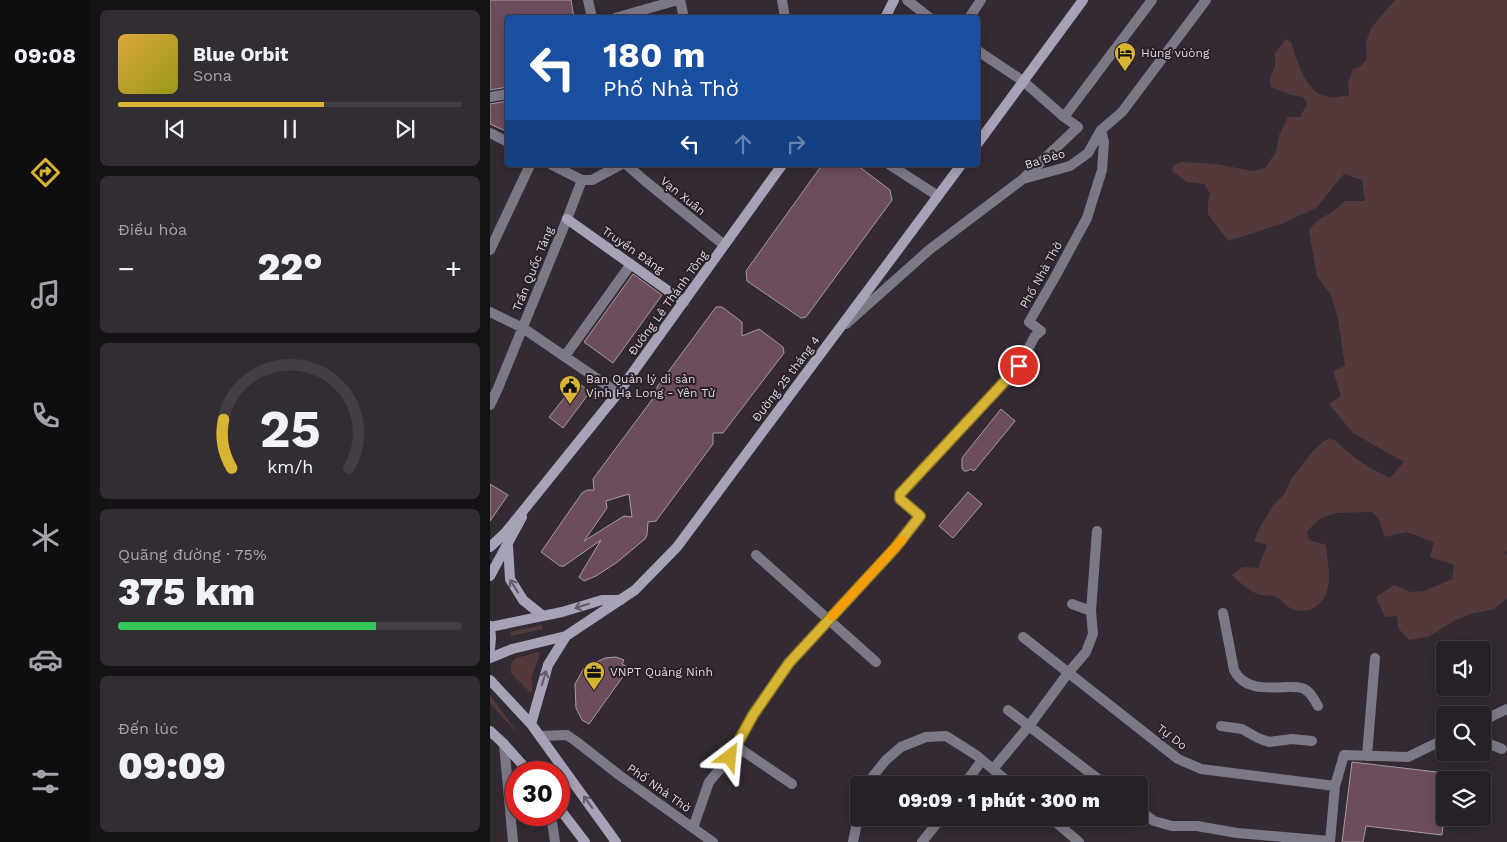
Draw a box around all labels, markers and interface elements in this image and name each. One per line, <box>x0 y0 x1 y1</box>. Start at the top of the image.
text: 180 m <box>603 34 706 76</box>
icon: left <box>520 35 585 100</box>
hotel icon: Hùng vùòng <box>1113 41 1137 72</box>
text: 09:08 <box>14 43 76 68</box>
text: Blue Orbit <box>193 43 288 66</box>
place label: Hùng vùòng <box>1141 46 1210 60</box>
text: Sona <box>193 66 232 85</box>
text: Phố Nhà Thờ <box>603 76 739 101</box>
icon: previous <box>161 115 189 143</box>
icon: pause <box>276 115 304 143</box>
icon: next <box>391 115 419 143</box>
icon: left <box>676 130 704 158</box>
icon: ahead <box>729 130 757 158</box>
icon: right <box>782 130 810 158</box>
street label: Ba Đèo <box>1023 146 1067 172</box>
icon: directions <box>28 155 63 190</box>
street label: Vạn Xuân <box>658 174 708 218</box>
text: Điều hòa <box>118 220 187 239</box>
street label: Truyền Đăng <box>599 223 667 277</box>
street label: Trần Quốc Tảng <box>510 224 557 313</box>
street label: Phố Nhà Thờ <box>1017 239 1065 311</box>
text: 22° <box>258 245 322 289</box>
street label: Đường Lê Thánh Tông <box>625 247 711 358</box>
text: − <box>118 252 135 285</box>
text: + <box>445 252 462 285</box>
icon: music <box>28 277 63 312</box>
street label: Đường 25 tháng 4 <box>749 333 823 425</box>
pin <box>998 345 1040 387</box>
icon: arrive <box>1005 352 1033 380</box>
place label: Ban Quản lý di sản Vịnh Hạ Long - Yên Tử <box>586 372 716 400</box>
public building icon: Ban Quản lý di sản Vịnh Hạ Long - Yên Tử <box>558 374 582 405</box>
icon: phone <box>28 398 63 433</box>
text: 25 <box>259 399 321 460</box>
text: km/h <box>267 456 313 477</box>
icon: climate <box>28 520 63 555</box>
text: Quãng đường · 75% <box>118 545 267 564</box>
text: 375 km <box>118 570 255 614</box>
one-way arrow <box>509 579 519 593</box>
one-way arrow <box>575 601 591 611</box>
map controls <box>1436 641 1491 826</box>
button: sound <box>1436 641 1491 696</box>
icon: car <box>28 642 63 677</box>
office icon: VNPT Quảng Ninh <box>582 660 606 691</box>
place label: VNPT Quảng Ninh <box>610 665 713 679</box>
one-way arrow <box>540 670 550 686</box>
button: search <box>1436 706 1491 761</box>
text: Đến lúc <box>118 719 178 738</box>
street label: Tự Do <box>1154 721 1190 753</box>
position arrow <box>703 730 755 782</box>
text: 09:09 <box>118 744 226 788</box>
speed limit sign: 30 <box>505 761 570 826</box>
street label: Phố Nhà Thờ <box>625 761 693 815</box>
icon: filters <box>28 764 63 799</box>
button: layers <box>1436 771 1491 826</box>
text: 09:09 · 1 phút · 300 m <box>898 789 1100 812</box>
one-way arrow <box>582 796 593 810</box>

